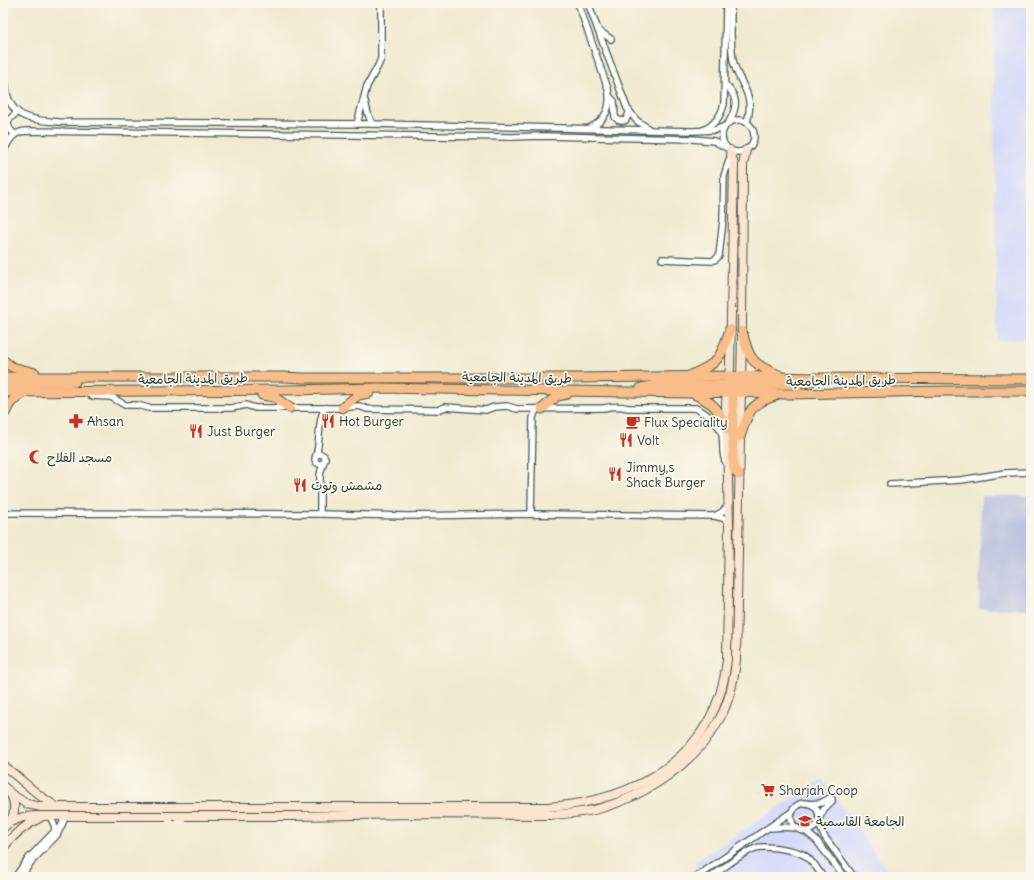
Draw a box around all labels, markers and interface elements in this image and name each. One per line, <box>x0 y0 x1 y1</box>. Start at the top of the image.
street label: طريق المدينة الجامعية <box>462 368 572 387</box>
street label: طريق المدينة الجامعية <box>138 369 248 388</box>
street label: طريق المدينة الجامعية <box>786 371 896 390</box>
pharmacy icon: Ahsan <box>68 413 84 429</box>
place label: Ahsan <box>87 413 124 430</box>
restaurant icon: Hot Burger <box>320 413 336 429</box>
place label: Hot Burger <box>339 413 405 430</box>
cafe icon: Flux Speciality <box>625 414 641 430</box>
place label: Flux Speciality <box>644 414 728 431</box>
restaurant icon: Just Burger <box>188 423 204 439</box>
place label: Just Burger <box>207 423 276 440</box>
restaurant icon: Volt <box>618 432 634 448</box>
place label: Volt <box>637 432 660 449</box>
mosque icon: مسجد الفلاح <box>28 449 44 465</box>
place label: مسجد الفلاح <box>47 449 112 467</box>
place label: Jimmy,s Shack Burger <box>626 459 706 491</box>
restaurant icon: Jimmy,s Shack Burger <box>607 466 623 482</box>
restaurant icon: مشمش وتوت <box>292 477 308 493</box>
place label: مشمش وتوت <box>311 477 382 494</box>
supermarket icon: Sharjah Coop <box>760 782 776 798</box>
place label: Sharjah Coop <box>779 782 858 799</box>
school or university icon: الجامعة القاسمية <box>797 813 813 829</box>
place label: الجامعة القاسمية <box>816 813 904 830</box>

